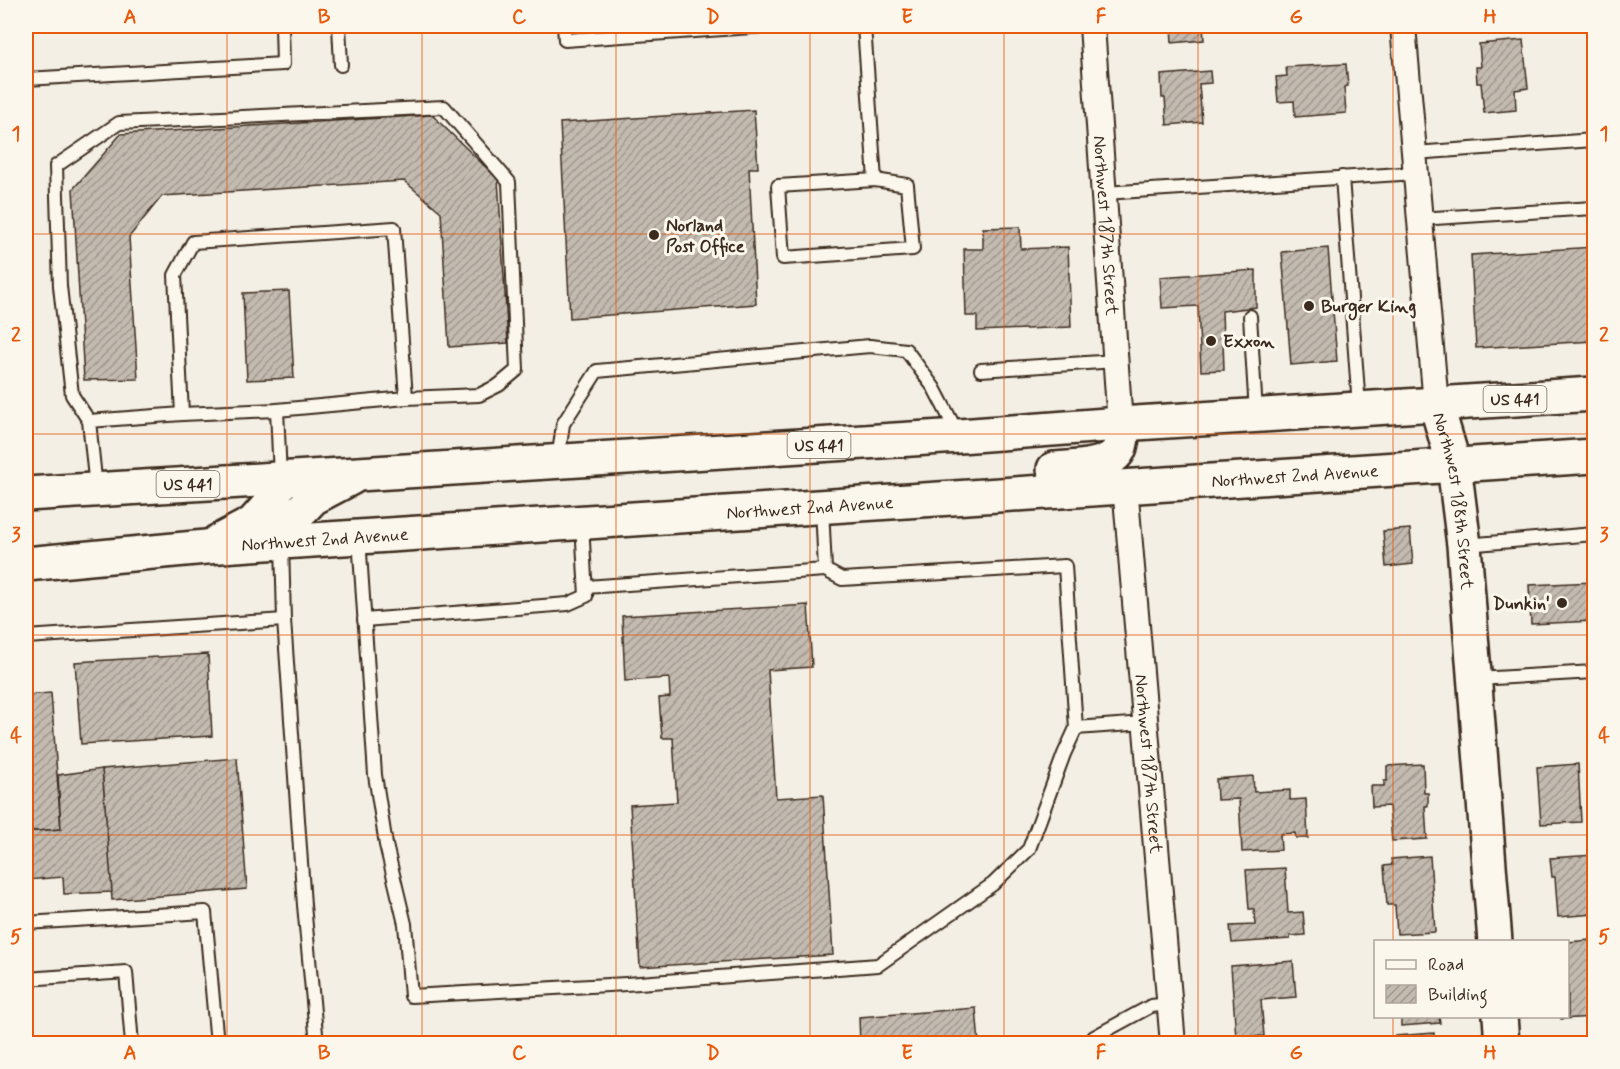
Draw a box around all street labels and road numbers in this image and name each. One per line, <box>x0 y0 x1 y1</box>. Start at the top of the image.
street label: Northwest 187th Street <box>1087 135 1123 317</box>
road number: US 441 <box>1484 386 1546 412</box>
street label: Northwest 188th Street <box>1426 410 1478 591</box>
road number: US 441 <box>788 432 850 458</box>
street label: Northwest 2nd Avenue <box>1211 459 1379 494</box>
road number: US 441 <box>156 471 219 497</box>
street label: Northwest 2nd Avenue <box>726 491 895 526</box>
street label: Northwest 2nd Avenue <box>241 523 410 558</box>
street label: Northwest 187th Street <box>1128 673 1168 855</box>

